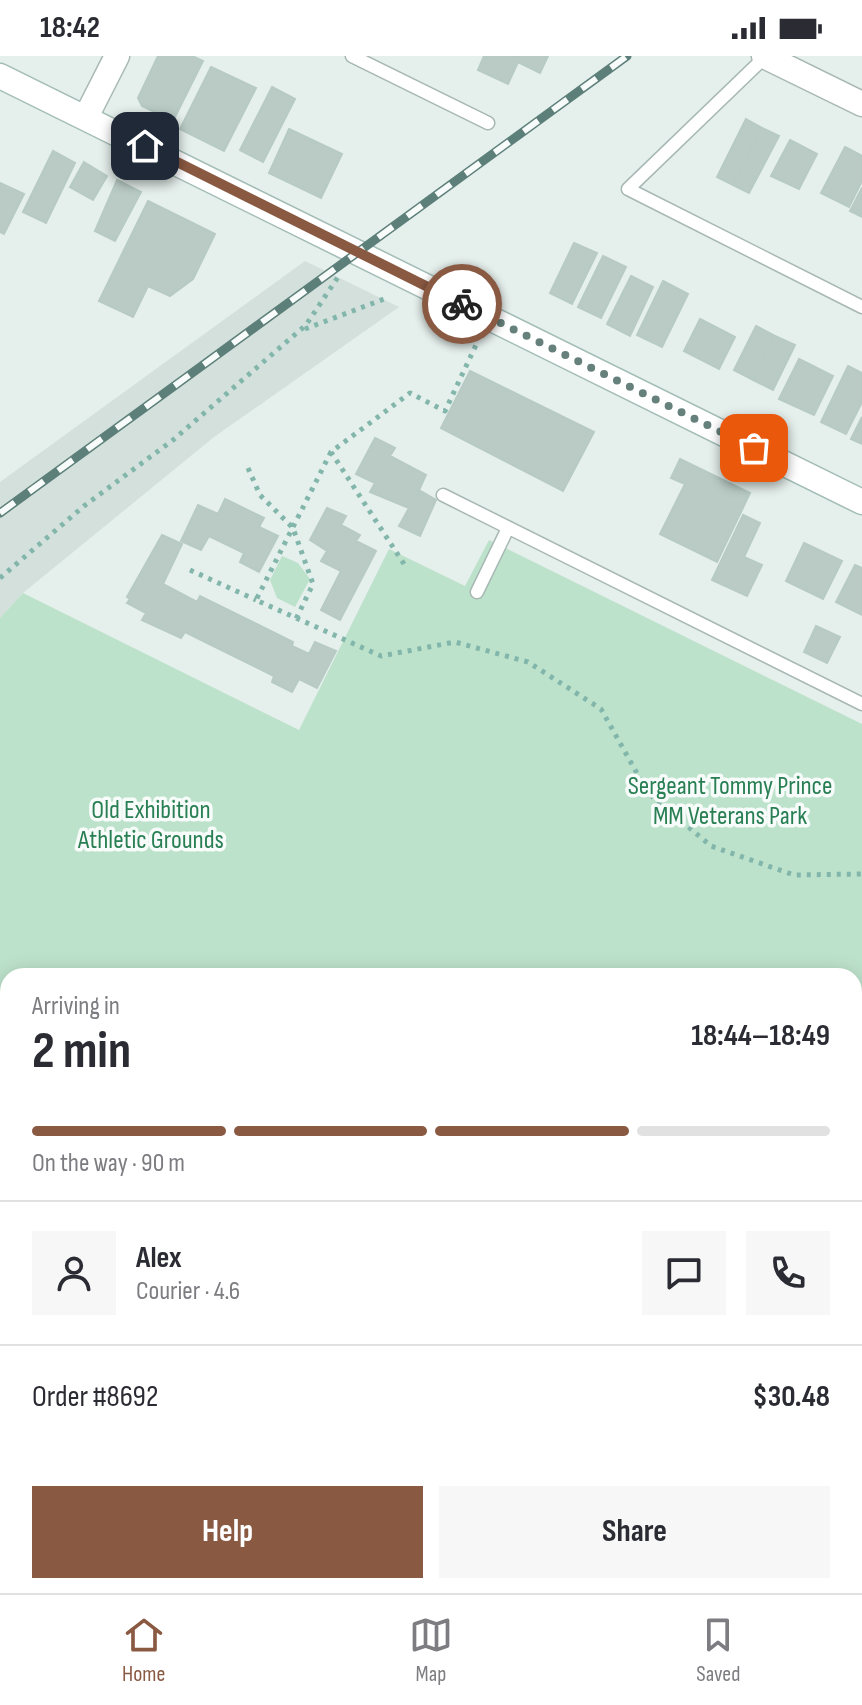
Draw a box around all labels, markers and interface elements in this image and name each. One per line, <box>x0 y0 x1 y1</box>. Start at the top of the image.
text: 18:42 <box>40 10 100 46</box>
pin <box>111 112 179 180</box>
icon: home <box>123 124 167 168</box>
courier <box>422 264 502 344</box>
icon: bike <box>440 282 484 326</box>
pin <box>720 414 788 482</box>
icon: bag <box>732 426 776 470</box>
park label: Sergeant Tommy Prince MM Veterans Park <box>628 771 832 832</box>
park label: Old Exhibition Athletic Grounds <box>77 795 224 856</box>
text: Arriving in <box>32 991 120 1022</box>
text: 18:44–18:49 <box>691 1018 830 1054</box>
text: 2 min <box>32 1020 131 1083</box>
text: On the way · 90 m <box>32 1148 185 1179</box>
button: person <box>32 1231 116 1315</box>
button: chat <box>642 1231 726 1315</box>
button: phone <box>746 1231 830 1315</box>
text: Alex <box>136 1240 182 1276</box>
text: Courier · 4.6 <box>136 1276 240 1307</box>
text: Order #8692 <box>32 1379 158 1415</box>
text: $30.48 <box>752 1379 830 1415</box>
button: Help <box>32 1486 423 1578</box>
button: Share <box>439 1486 830 1578</box>
tab: Home <box>122 1613 166 1688</box>
tab: Map <box>409 1613 453 1688</box>
tab: Saved <box>696 1613 740 1688</box>

